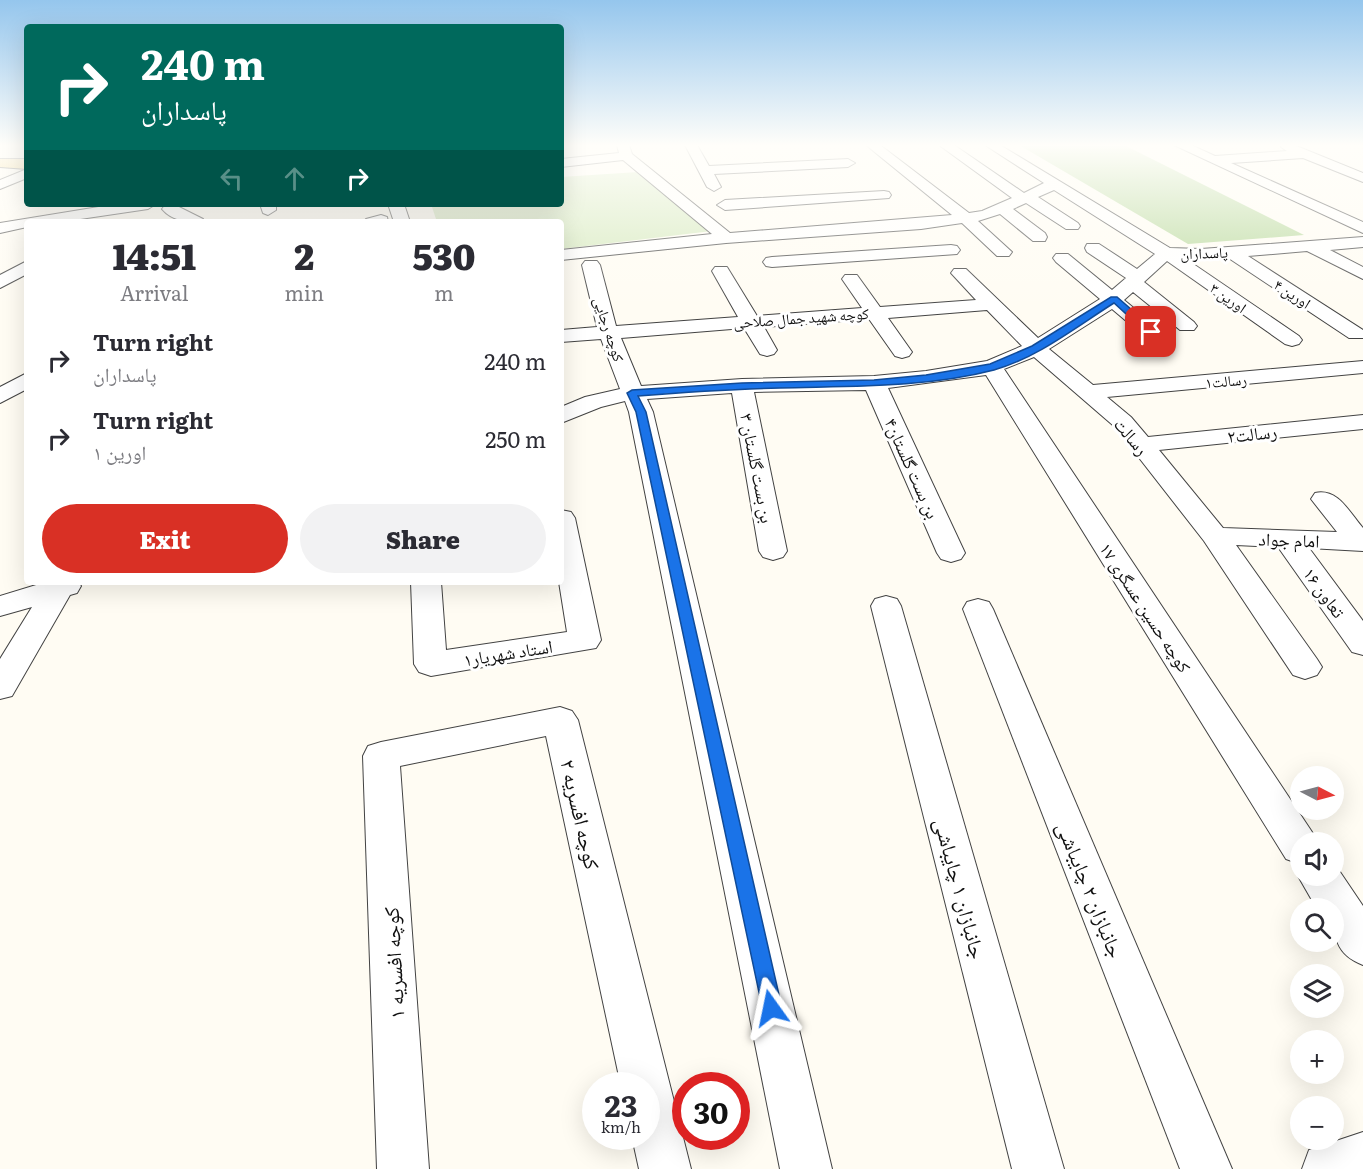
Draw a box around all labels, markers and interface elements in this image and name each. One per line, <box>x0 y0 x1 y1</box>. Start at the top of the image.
text: 240 m <box>141 31 265 93</box>
icon: right <box>42 48 120 126</box>
text: پاسداران <box>141 88 227 128</box>
icon: left <box>215 162 248 195</box>
icon: ahead <box>278 162 311 195</box>
icon: right <box>341 162 374 195</box>
text: 14:51 <box>112 228 196 281</box>
text: 2 <box>294 228 314 281</box>
text: 530 <box>412 228 476 281</box>
street label: پاسداران <box>1180 240 1228 264</box>
street label: اورین ۴ <box>1270 272 1316 314</box>
street label: اورین ۳ <box>1206 276 1252 318</box>
text: Arrival <box>120 277 188 307</box>
text: min <box>285 277 324 307</box>
text: m <box>434 277 454 307</box>
street label: کوچه رجایی <box>589 294 631 364</box>
street label: کوچه شهید جمال صلاحی <box>732 301 870 333</box>
pin <box>1125 306 1176 357</box>
icon: arrive <box>1134 315 1167 348</box>
text: Turn right <box>93 325 213 358</box>
icon: right <box>42 344 75 377</box>
text: 240 m <box>484 344 546 377</box>
text: پاسداران <box>93 358 157 388</box>
street label: رسالت۱ <box>1204 367 1248 393</box>
text: Turn right <box>93 403 213 436</box>
street label: بن بست گلستان ۳ <box>734 411 782 525</box>
street label: رسالت <box>1108 411 1156 461</box>
street label: بن بست گلستان۴ <box>879 413 947 523</box>
street label: رسالت۲ <box>1226 417 1278 449</box>
icon: right <box>42 422 75 455</box>
text: 250 m <box>485 422 546 455</box>
text: اورین ۱ <box>93 436 146 466</box>
button: Exit <box>42 504 288 573</box>
button: Share <box>300 504 546 573</box>
street label: امام جواد <box>1258 524 1320 554</box>
street label: کوچه حسین عسگری ۱۷ <box>1094 537 1199 678</box>
street label: تعاون ۱۶ <box>1297 561 1353 623</box>
street label: استاد شهریار۱ <box>461 632 555 672</box>
street label: کوچه افسریه ۲ <box>554 756 610 872</box>
north arrow <box>1290 766 1344 820</box>
map controls <box>1290 766 1344 1150</box>
street label: جانبازان ۱ چایباشی <box>928 814 996 962</box>
street label: جانبازان ۲ چایباشی <box>1051 816 1133 962</box>
button: sound <box>1290 832 1344 886</box>
button: search <box>1290 898 1344 952</box>
street label: کوچه افسریه ۱ <box>374 906 410 1020</box>
button: layers <box>1290 964 1344 1018</box>
position arrow <box>739 976 803 1040</box>
button: + <box>1290 1030 1344 1084</box>
speed limit sign: 30 <box>672 1072 750 1150</box>
text: 23 <box>605 1082 637 1126</box>
button: − <box>1290 1096 1344 1150</box>
text: km/h <box>601 1115 641 1138</box>

